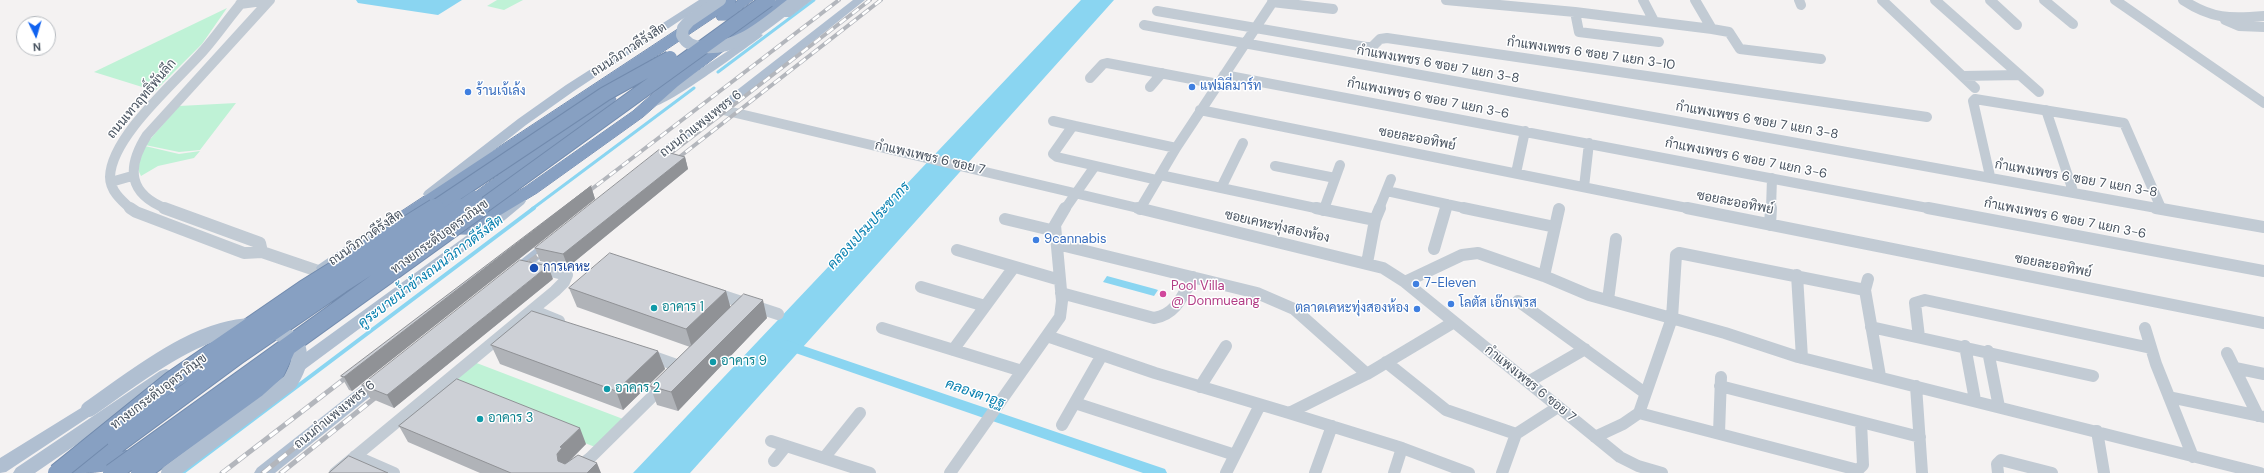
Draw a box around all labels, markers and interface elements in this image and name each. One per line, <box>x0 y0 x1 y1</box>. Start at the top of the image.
north arrow <box>16 16 56 56</box>
street label: ถนนวิภาวดีรังสิต <box>588 20 670 80</box>
street label: กำแพงเพชร 6 ซอย 7 แยก 3-10 <box>1506 34 1676 74</box>
text: N <box>32 40 42 54</box>
street label: กำแพงเพชร 6 ซอย 7 แยก 3-8 <box>1356 43 1520 87</box>
street label: ถนนเทวฤทธิ์พันลึก <box>104 56 180 142</box>
street label: กำแพงเพชร 6 ซอย 7 แยก 3-6 <box>1346 76 1510 122</box>
place label: แฟมิลี่มาร์ท <box>1200 79 1262 95</box>
marker: แฟมิลี่มาร์ท <box>1187 82 1197 92</box>
place label: ร้านเจ้เล้ง <box>476 84 526 100</box>
marker: ร้านเจ้เล้ง <box>463 87 473 97</box>
street label: ถนนกำแพงเพชร 6 <box>657 87 745 161</box>
street label: กำแพงเพชร 6 ซอย 7 แยก 3-8 <box>1675 99 1839 143</box>
street label: ซอยละออทิพย์ <box>1377 124 1457 154</box>
street label: กำแพงเพชร 6 ซอย 7 แยก 3-6 <box>1664 136 1828 182</box>
street label: กำแพงเพชร 6 ซอย 7 <box>873 138 987 178</box>
street label: กำแพงเพชร 6 ซอย 7 แยก 3-8 <box>1994 157 2158 201</box>
water label: คลองเปรมประชากร <box>824 179 914 273</box>
street label: ซอยละออทิพย์ <box>1695 188 1775 218</box>
street label: ทางยกระดับอุตราภิมุข <box>388 196 492 278</box>
street label: กำแพงเพชร 6 ซอย 7 แยก 3-6 <box>1983 196 2147 242</box>
street label: ถนนวิภาวดีรังสิต <box>326 207 406 269</box>
street label: ซอยเคหะทุ่งสองห้อง <box>1223 207 1331 247</box>
water label: คูระบายน้ำข้างถนนวิภาวดีรังสิต <box>355 212 507 332</box>
place label: 9cannabis <box>1044 232 1106 248</box>
marker: 9cannabis <box>1031 235 1041 245</box>
street label: ซอยละออทิพย์ <box>2013 251 2093 281</box>
place label: การเคหะ <box>543 260 590 276</box>
marker: การเคหะ <box>528 262 540 274</box>
place label: 7-Eleven <box>1424 276 1476 292</box>
place label: Pool Villa @ Donmueang <box>1171 279 1260 310</box>
marker: 7-Eleven <box>1411 279 1421 289</box>
marker: Pool Villa @ Donmueang <box>1158 289 1168 299</box>
place label: โลตัส เอ๊กเพรส <box>1459 296 1537 312</box>
marker: โลตัส เอ๊กเพรส <box>1446 299 1456 309</box>
place label: อาคาร 1 <box>662 300 704 316</box>
place label: ตลาดเคหะทุ่งสองห้อง <box>1295 301 1409 317</box>
marker: อาคาร 1 <box>649 303 659 313</box>
marker: ตลาดเคหะทุ่งสองห้อง <box>1412 304 1422 314</box>
street label: กำแพงเพชร 6 ซอย 7 <box>1481 342 1579 426</box>
street label: ทางยกระดับอุตราภิมุข <box>108 351 210 433</box>
place label: อาคาร 9 <box>721 354 767 370</box>
marker: อาคาร 9 <box>708 357 718 367</box>
water label: คลองตาอูฐ <box>943 376 1007 412</box>
street label: ถนนกำแพงเพชร 6 <box>291 378 379 452</box>
place label: อาคาร 2 <box>615 381 660 397</box>
marker: อาคาร 2 <box>602 384 612 394</box>
place label: อาคาร 3 <box>488 411 534 427</box>
marker: อาคาร 3 <box>475 414 485 424</box>

